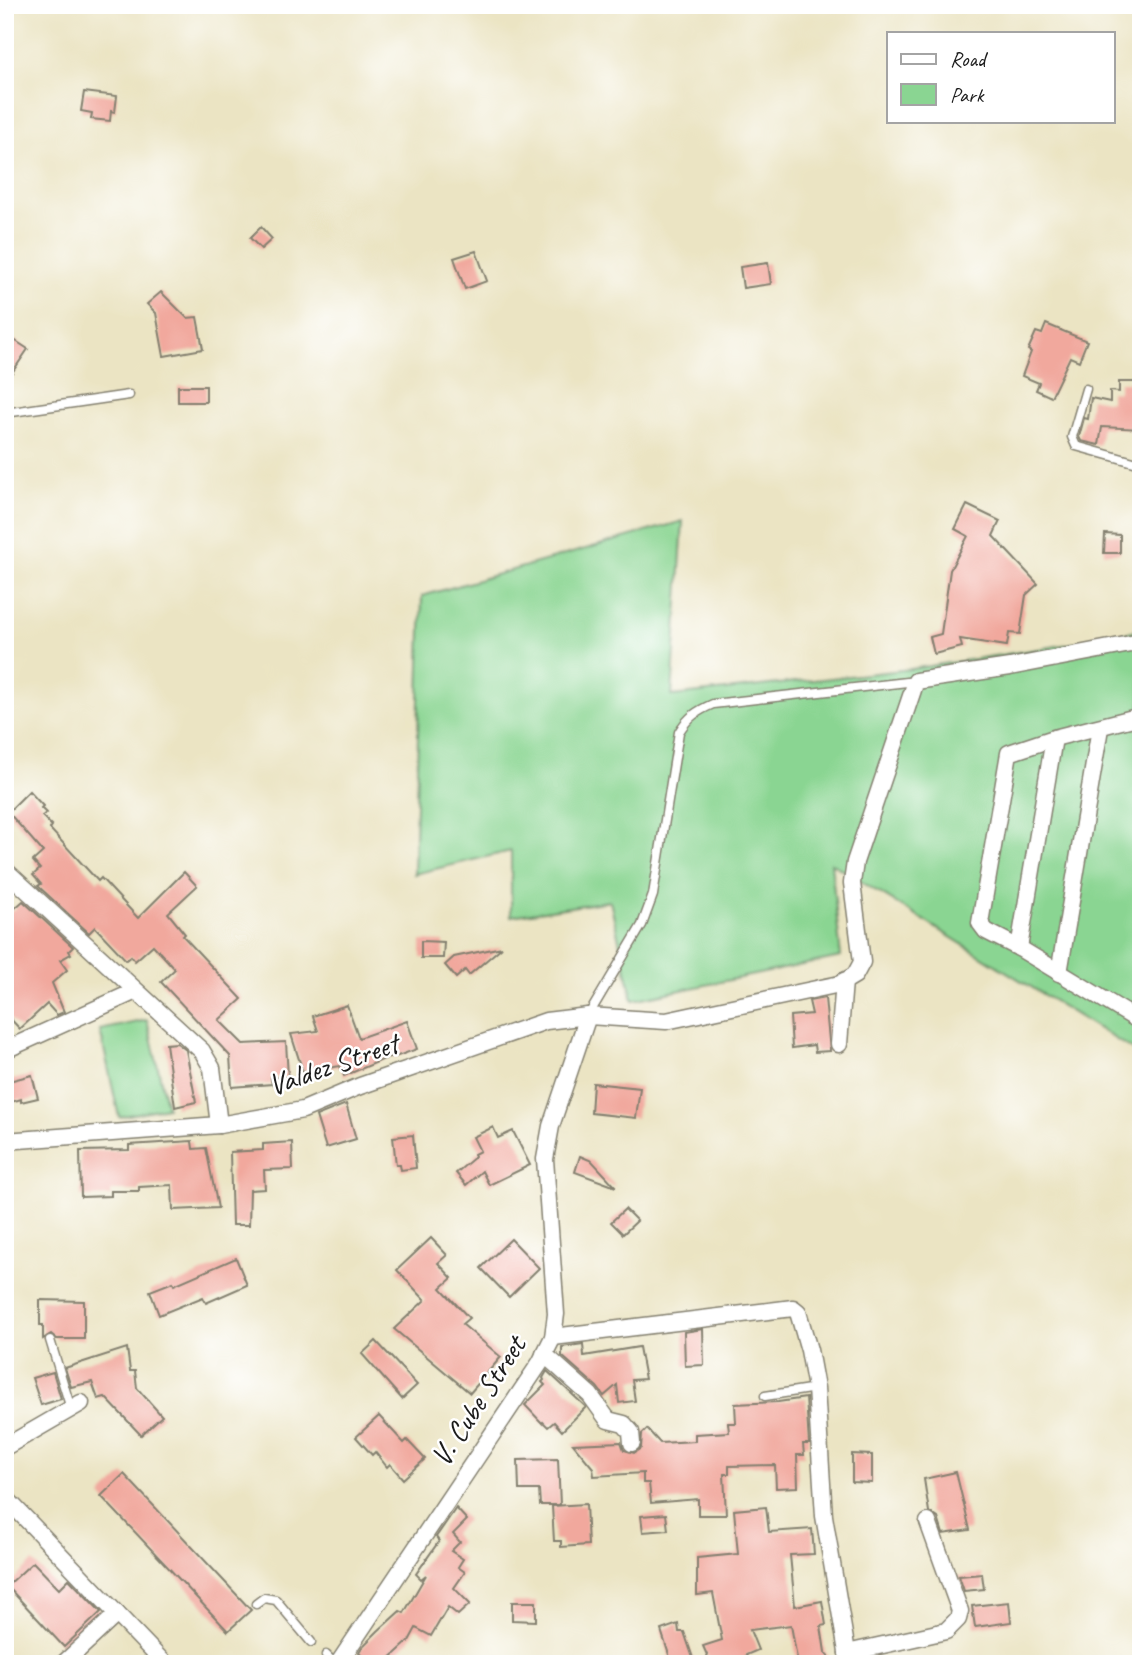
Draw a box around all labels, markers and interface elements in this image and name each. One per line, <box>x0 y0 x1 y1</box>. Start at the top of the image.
legend <box>887 32 1114 122</box>
text: Road <box>950 46 989 72</box>
text: Park <box>950 82 985 108</box>
street label: Valdez Street <box>263 1023 407 1104</box>
street label: V. Cube Street <box>422 1326 536 1473</box>

